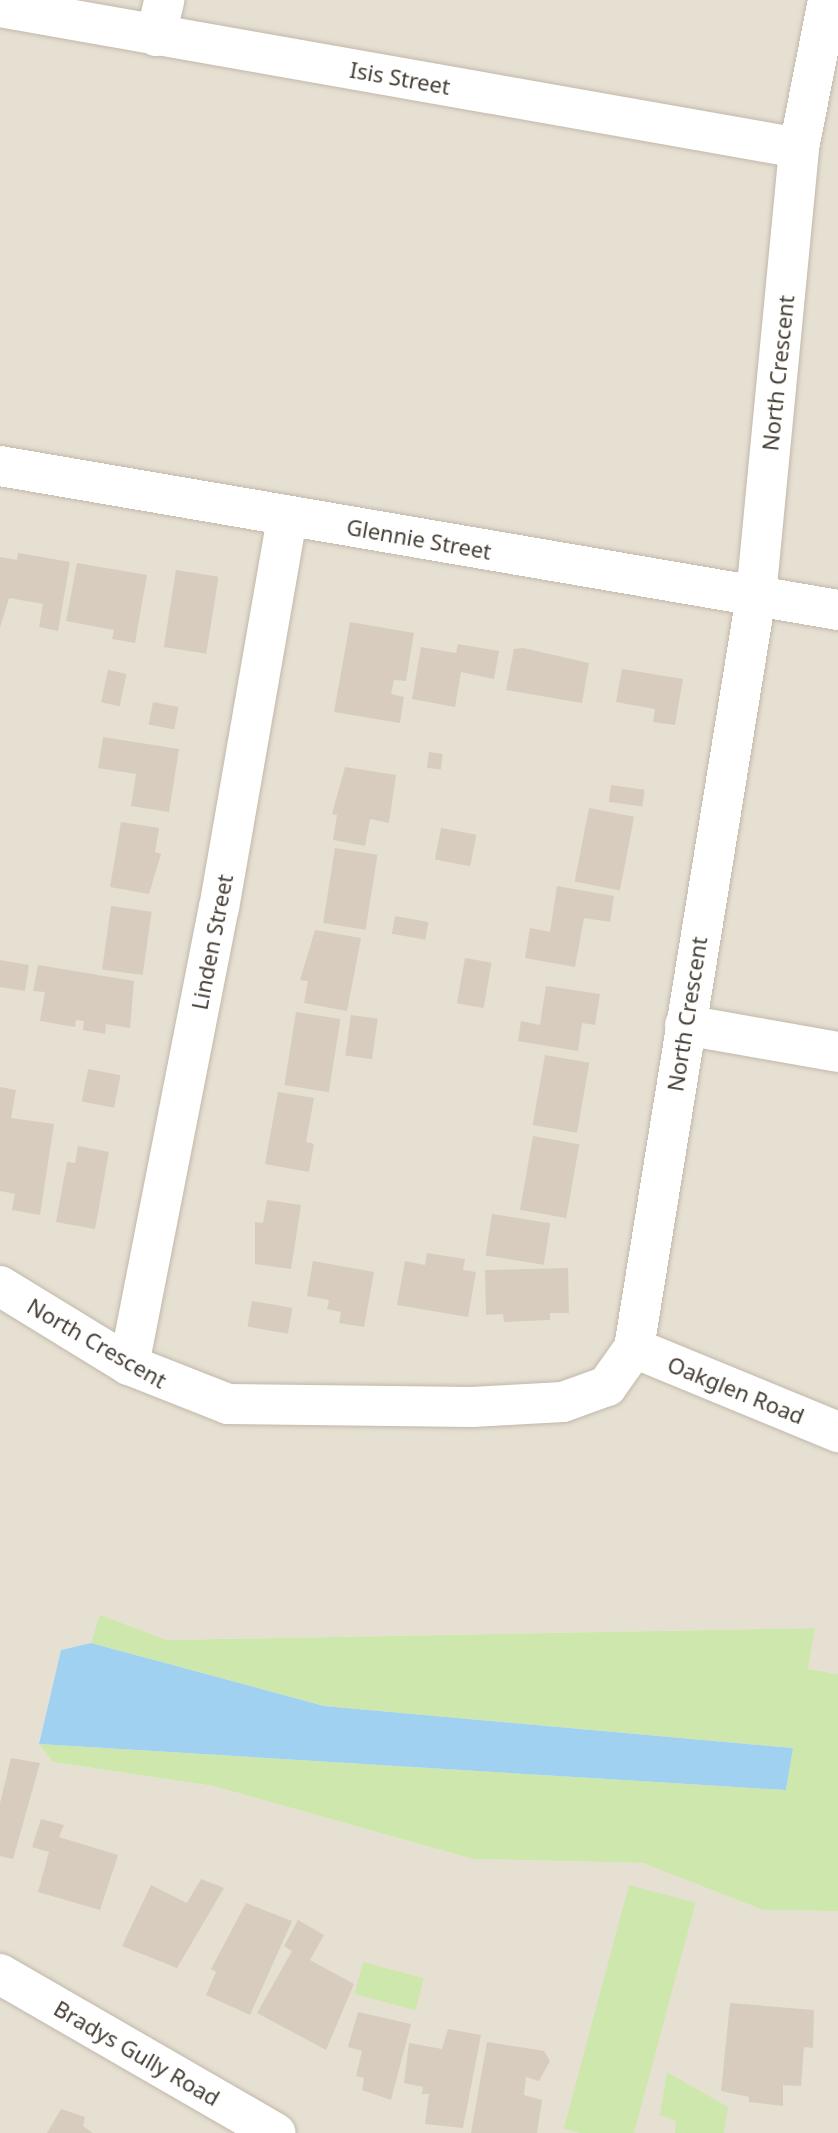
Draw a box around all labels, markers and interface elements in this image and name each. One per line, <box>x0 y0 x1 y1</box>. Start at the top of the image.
street label: Isis Street <box>348 56 452 100</box>
street label: North Crescent <box>757 294 799 452</box>
street label: Glennie Street <box>345 513 493 565</box>
street label: Linden Street <box>186 872 238 1012</box>
street label: North Crescent <box>662 935 712 1093</box>
street label: North Crescent <box>23 1292 171 1394</box>
street label: Oakglen Road <box>664 1351 808 1429</box>
street label: Bradys Gully Road <box>49 1995 225 2111</box>

